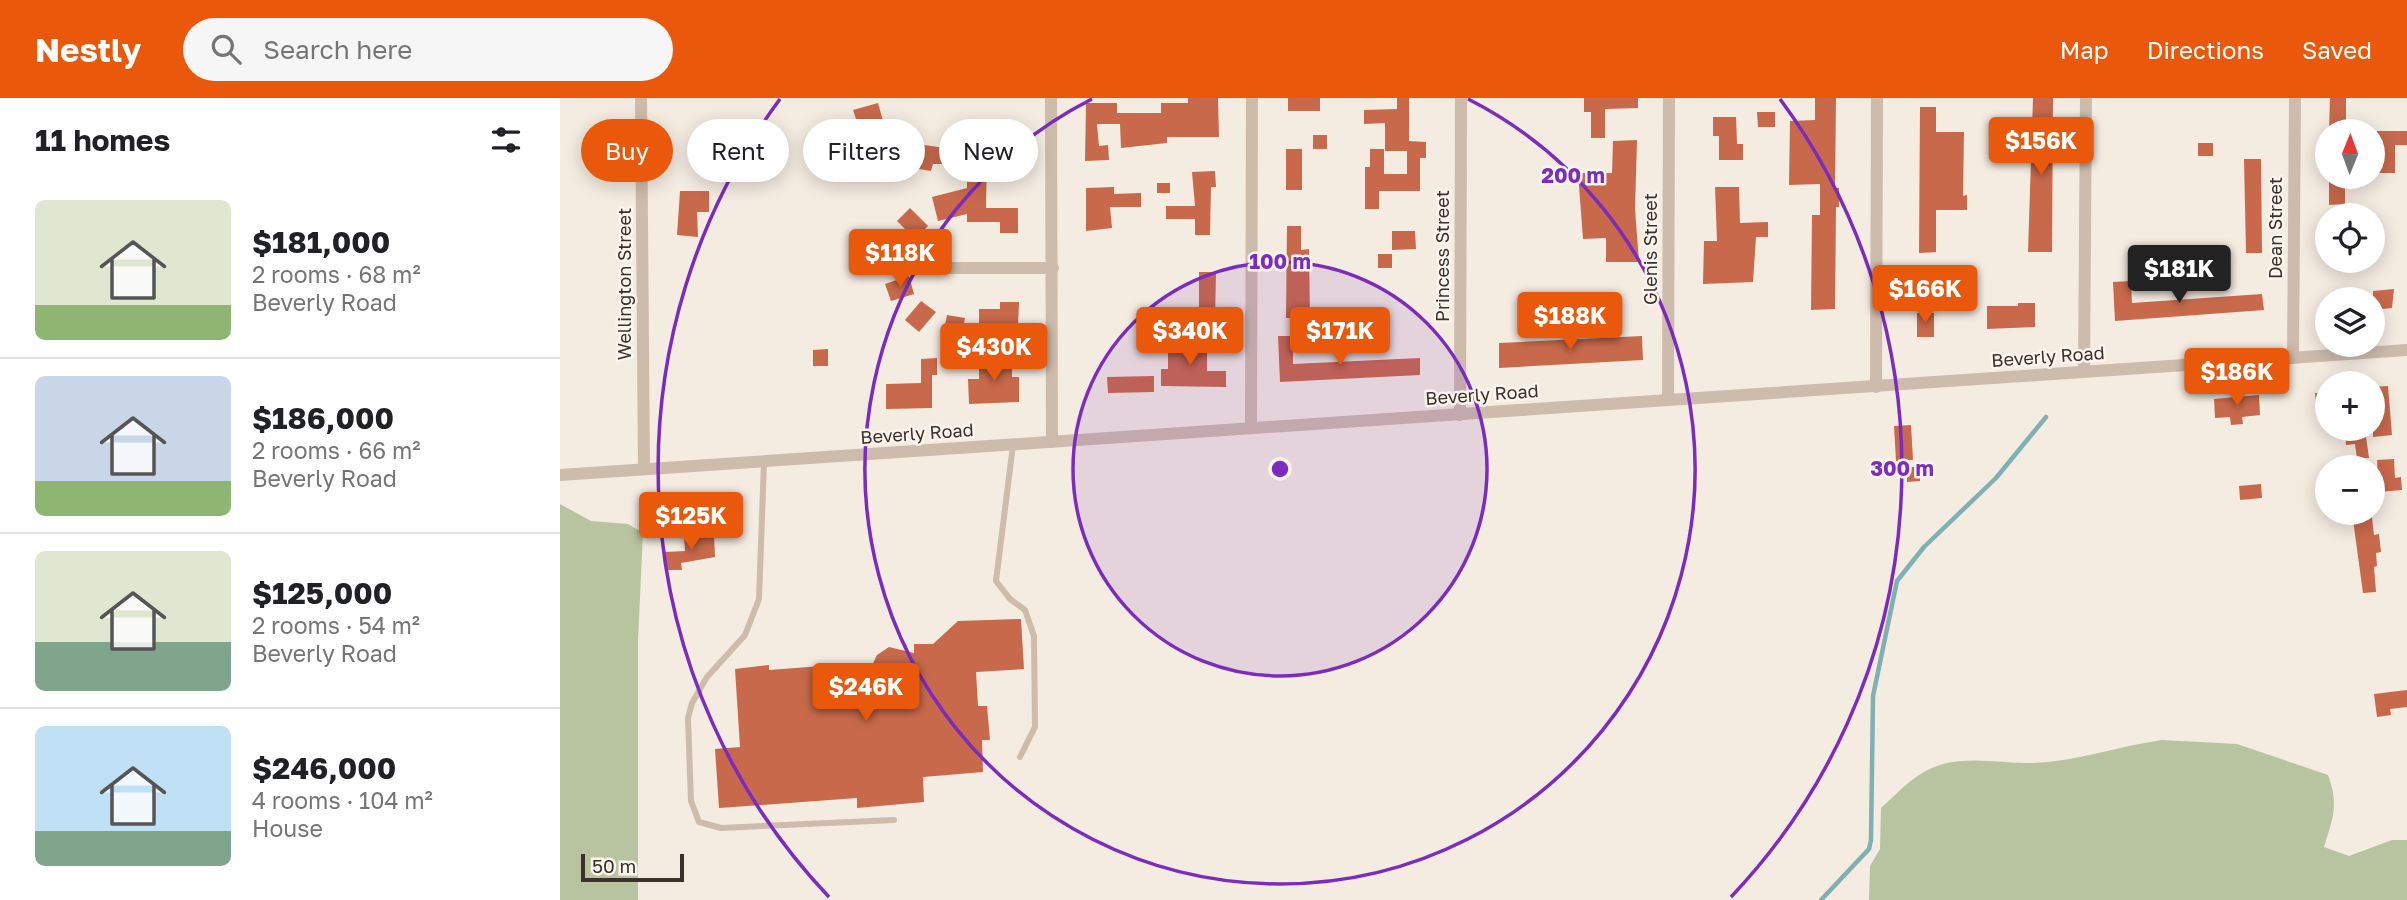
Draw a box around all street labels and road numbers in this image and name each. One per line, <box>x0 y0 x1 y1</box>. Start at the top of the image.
street label: Dean Street <box>2264 177 2286 279</box>
street label: Princess Street <box>1431 190 1453 322</box>
street label: Glenis Street <box>1639 193 1661 305</box>
street label: Wellington Street <box>613 208 635 360</box>
street label: Beverly Road <box>1991 341 2105 371</box>
street label: Beverly Road <box>1425 379 1539 409</box>
street label: Beverly Road <box>860 418 974 448</box>

